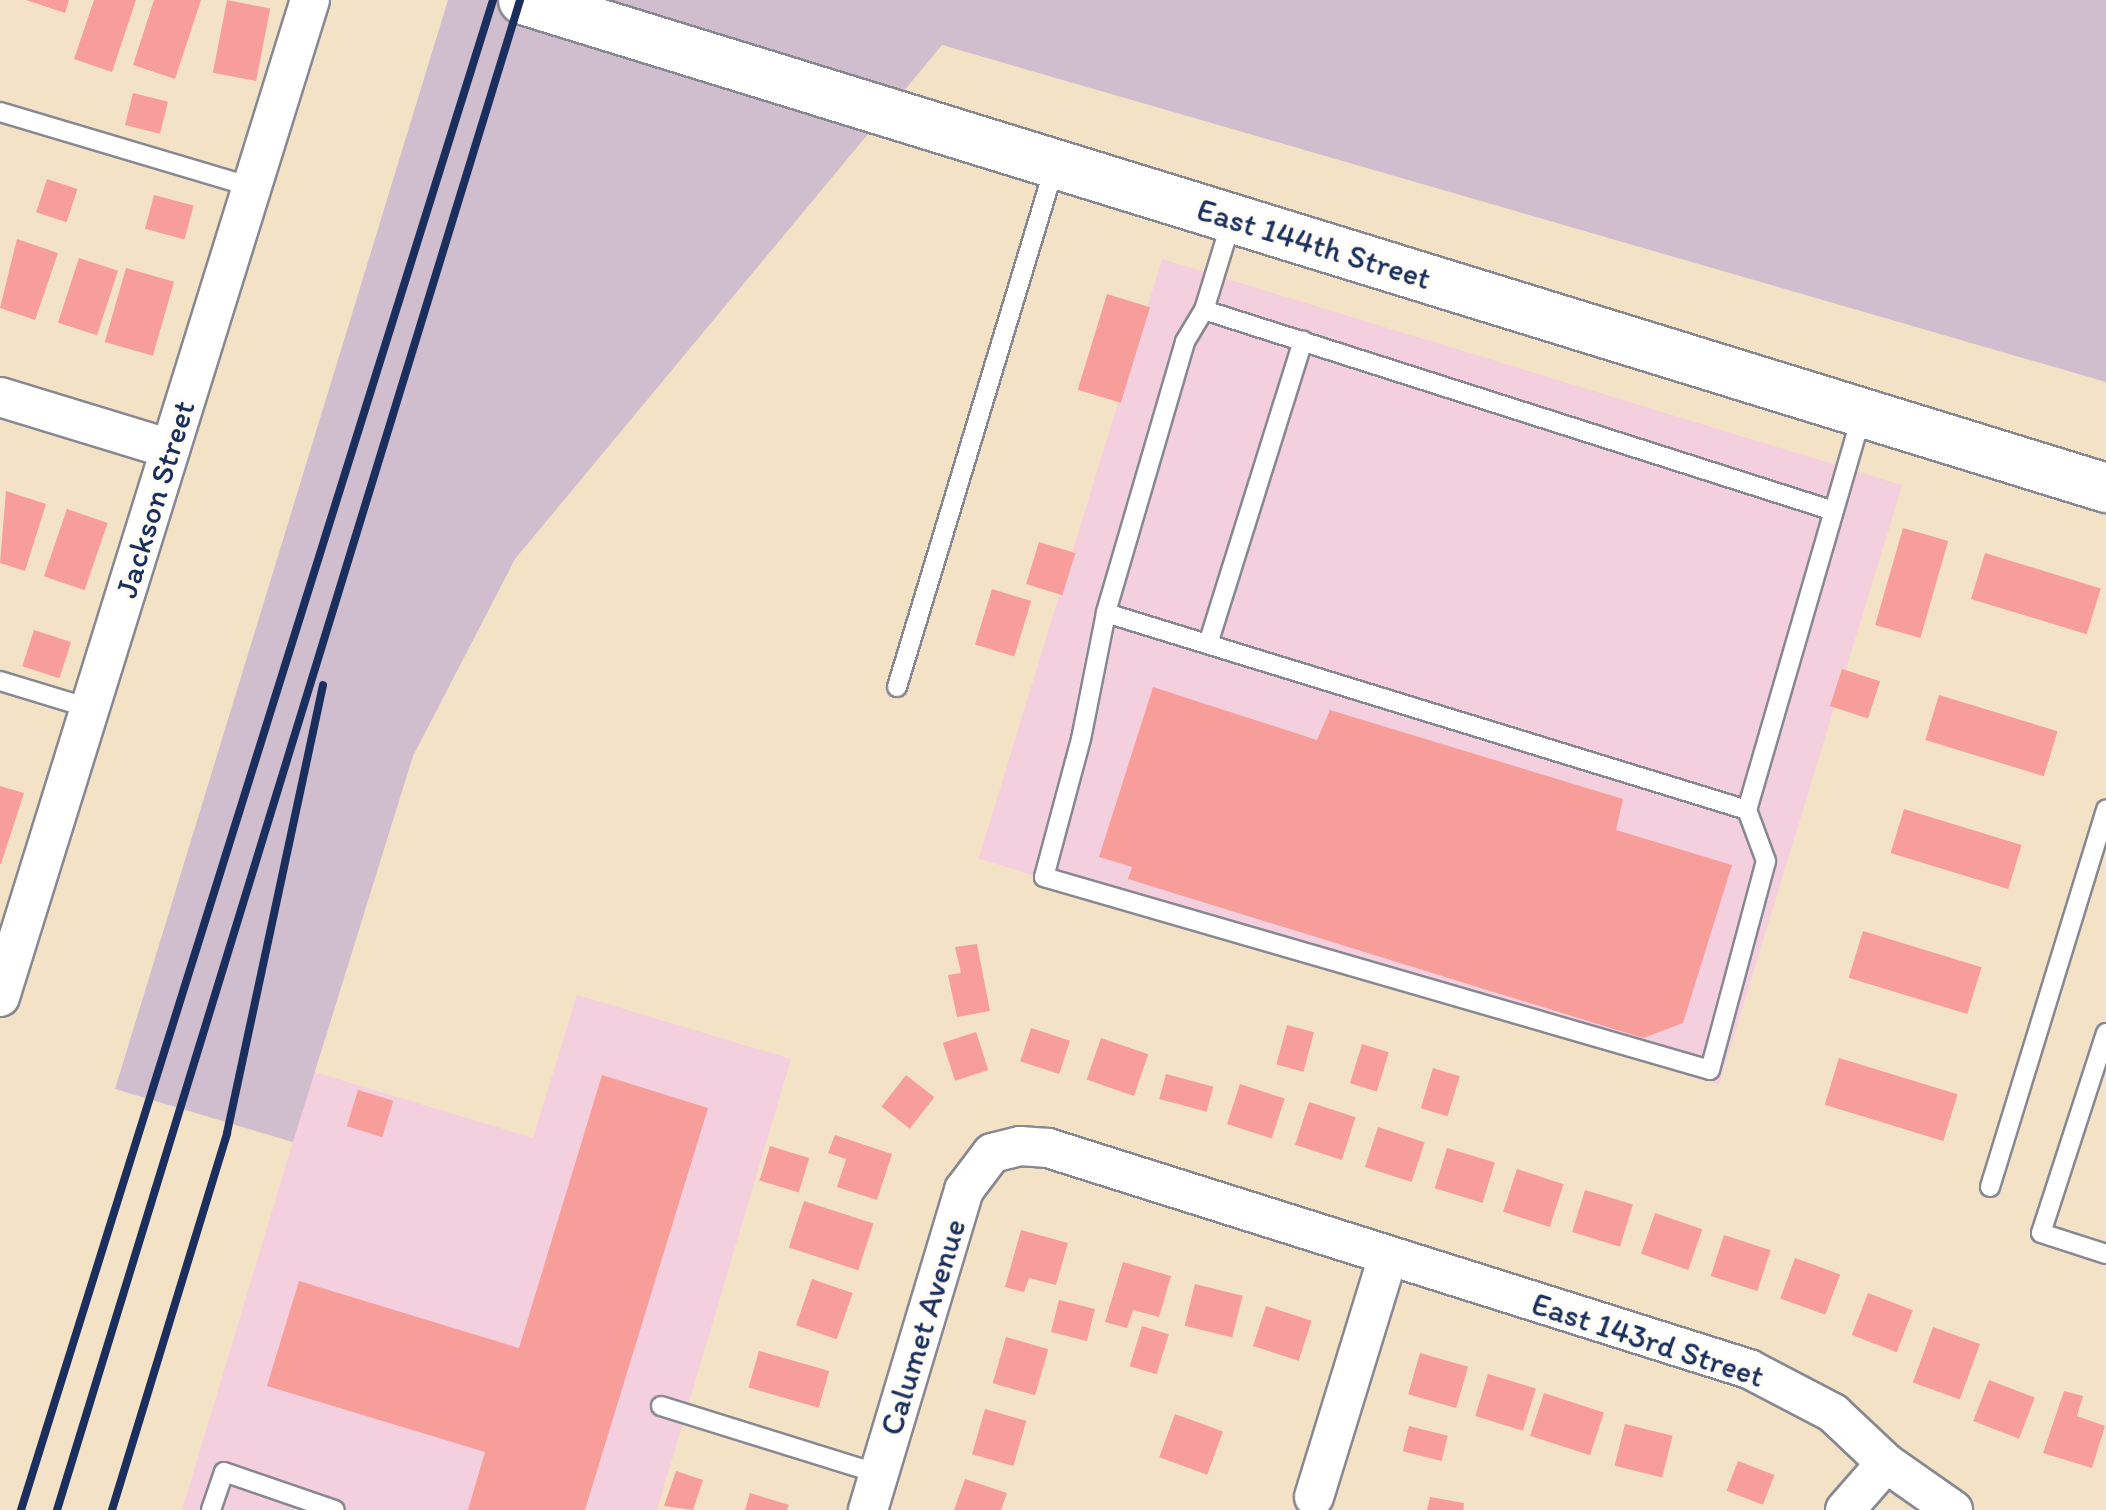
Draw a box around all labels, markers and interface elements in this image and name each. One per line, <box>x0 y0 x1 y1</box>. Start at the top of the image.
street label: East 144th Street <box>1193 190 1435 298</box>
street label: Jackson Street <box>107 396 203 602</box>
street label: Calumet Avenue <box>872 1214 974 1440</box>
street label: East 143rd Street <box>1528 1285 1768 1395</box>

